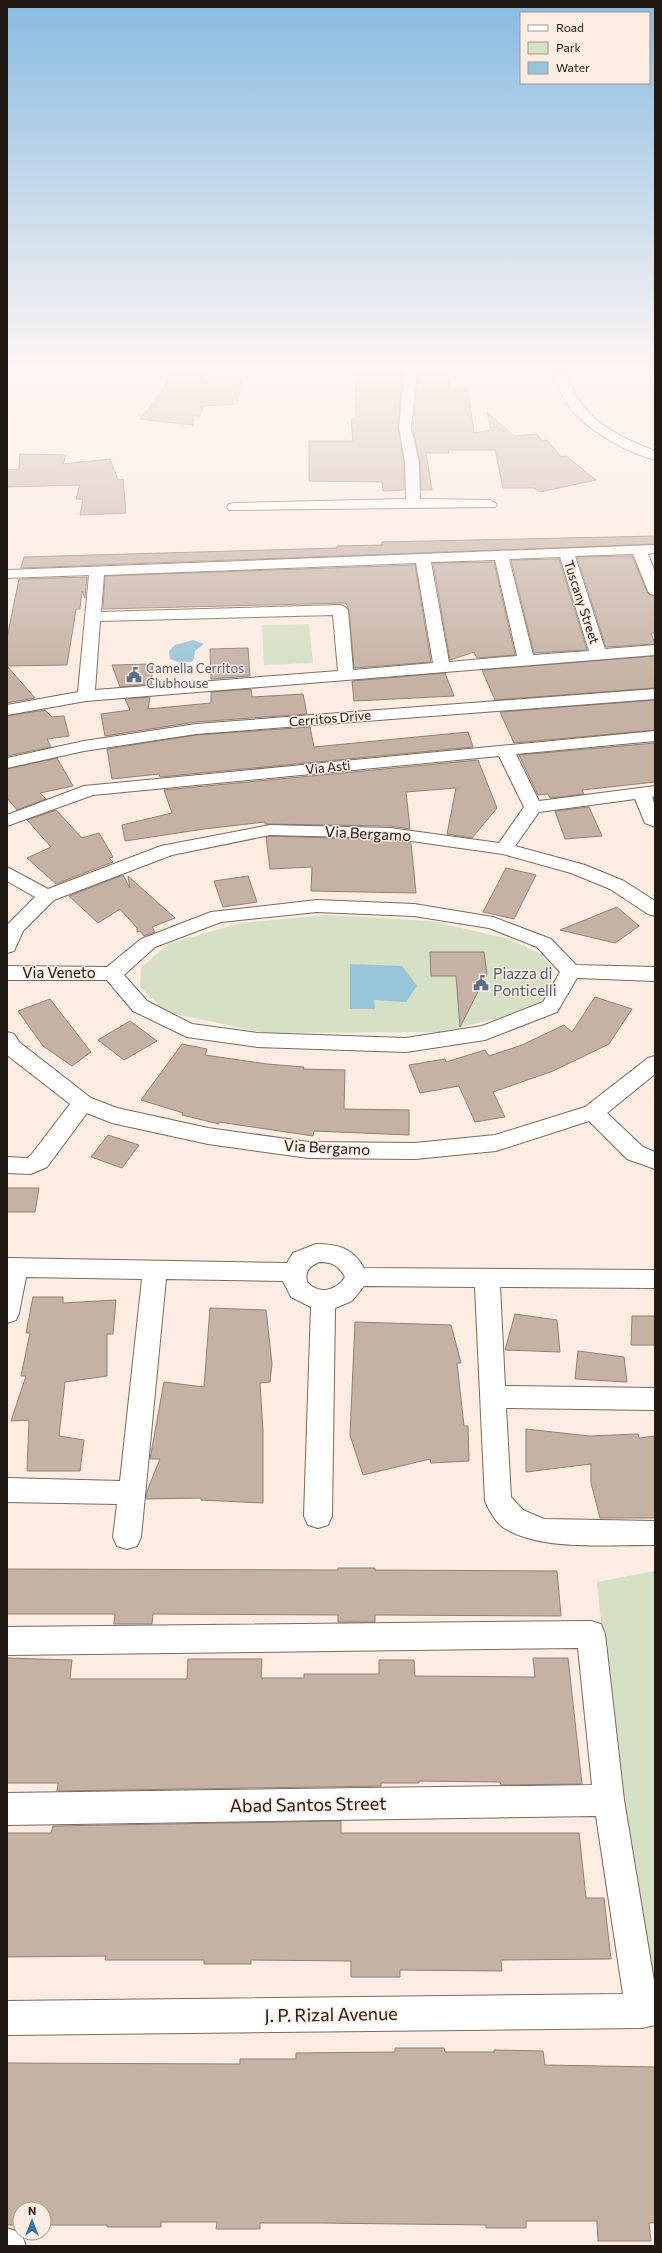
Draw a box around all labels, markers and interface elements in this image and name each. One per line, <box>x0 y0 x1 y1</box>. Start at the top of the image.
legend <box>520 12 650 84</box>
text: Road <box>556 20 584 34</box>
text: Park <box>556 40 582 54</box>
text: Water <box>556 60 590 74</box>
street label: Tuscany Street <box>561 558 603 646</box>
place label: Camella Cerritos Clubhouse <box>146 660 244 691</box>
public building icon: Camella Cerritos Clubhouse <box>125 666 143 684</box>
street label: Cerritos Drive <box>288 706 372 730</box>
street label: Via Asti <box>305 757 351 777</box>
street label: Via Bergamo <box>324 822 412 844</box>
street label: Via Veneto <box>22 963 96 981</box>
place label: Piazza di Ponticelli <box>493 964 557 999</box>
public building icon: Piazza di Ponticelli <box>472 974 490 992</box>
street label: Via Bergamo <box>283 1136 371 1158</box>
street label: Abad Santos Street <box>229 1792 387 1816</box>
street label: J. P. Rizal Avenue <box>264 2002 398 2026</box>
north arrow <box>12 2201 52 2241</box>
text: N <box>28 2204 36 2217</box>

